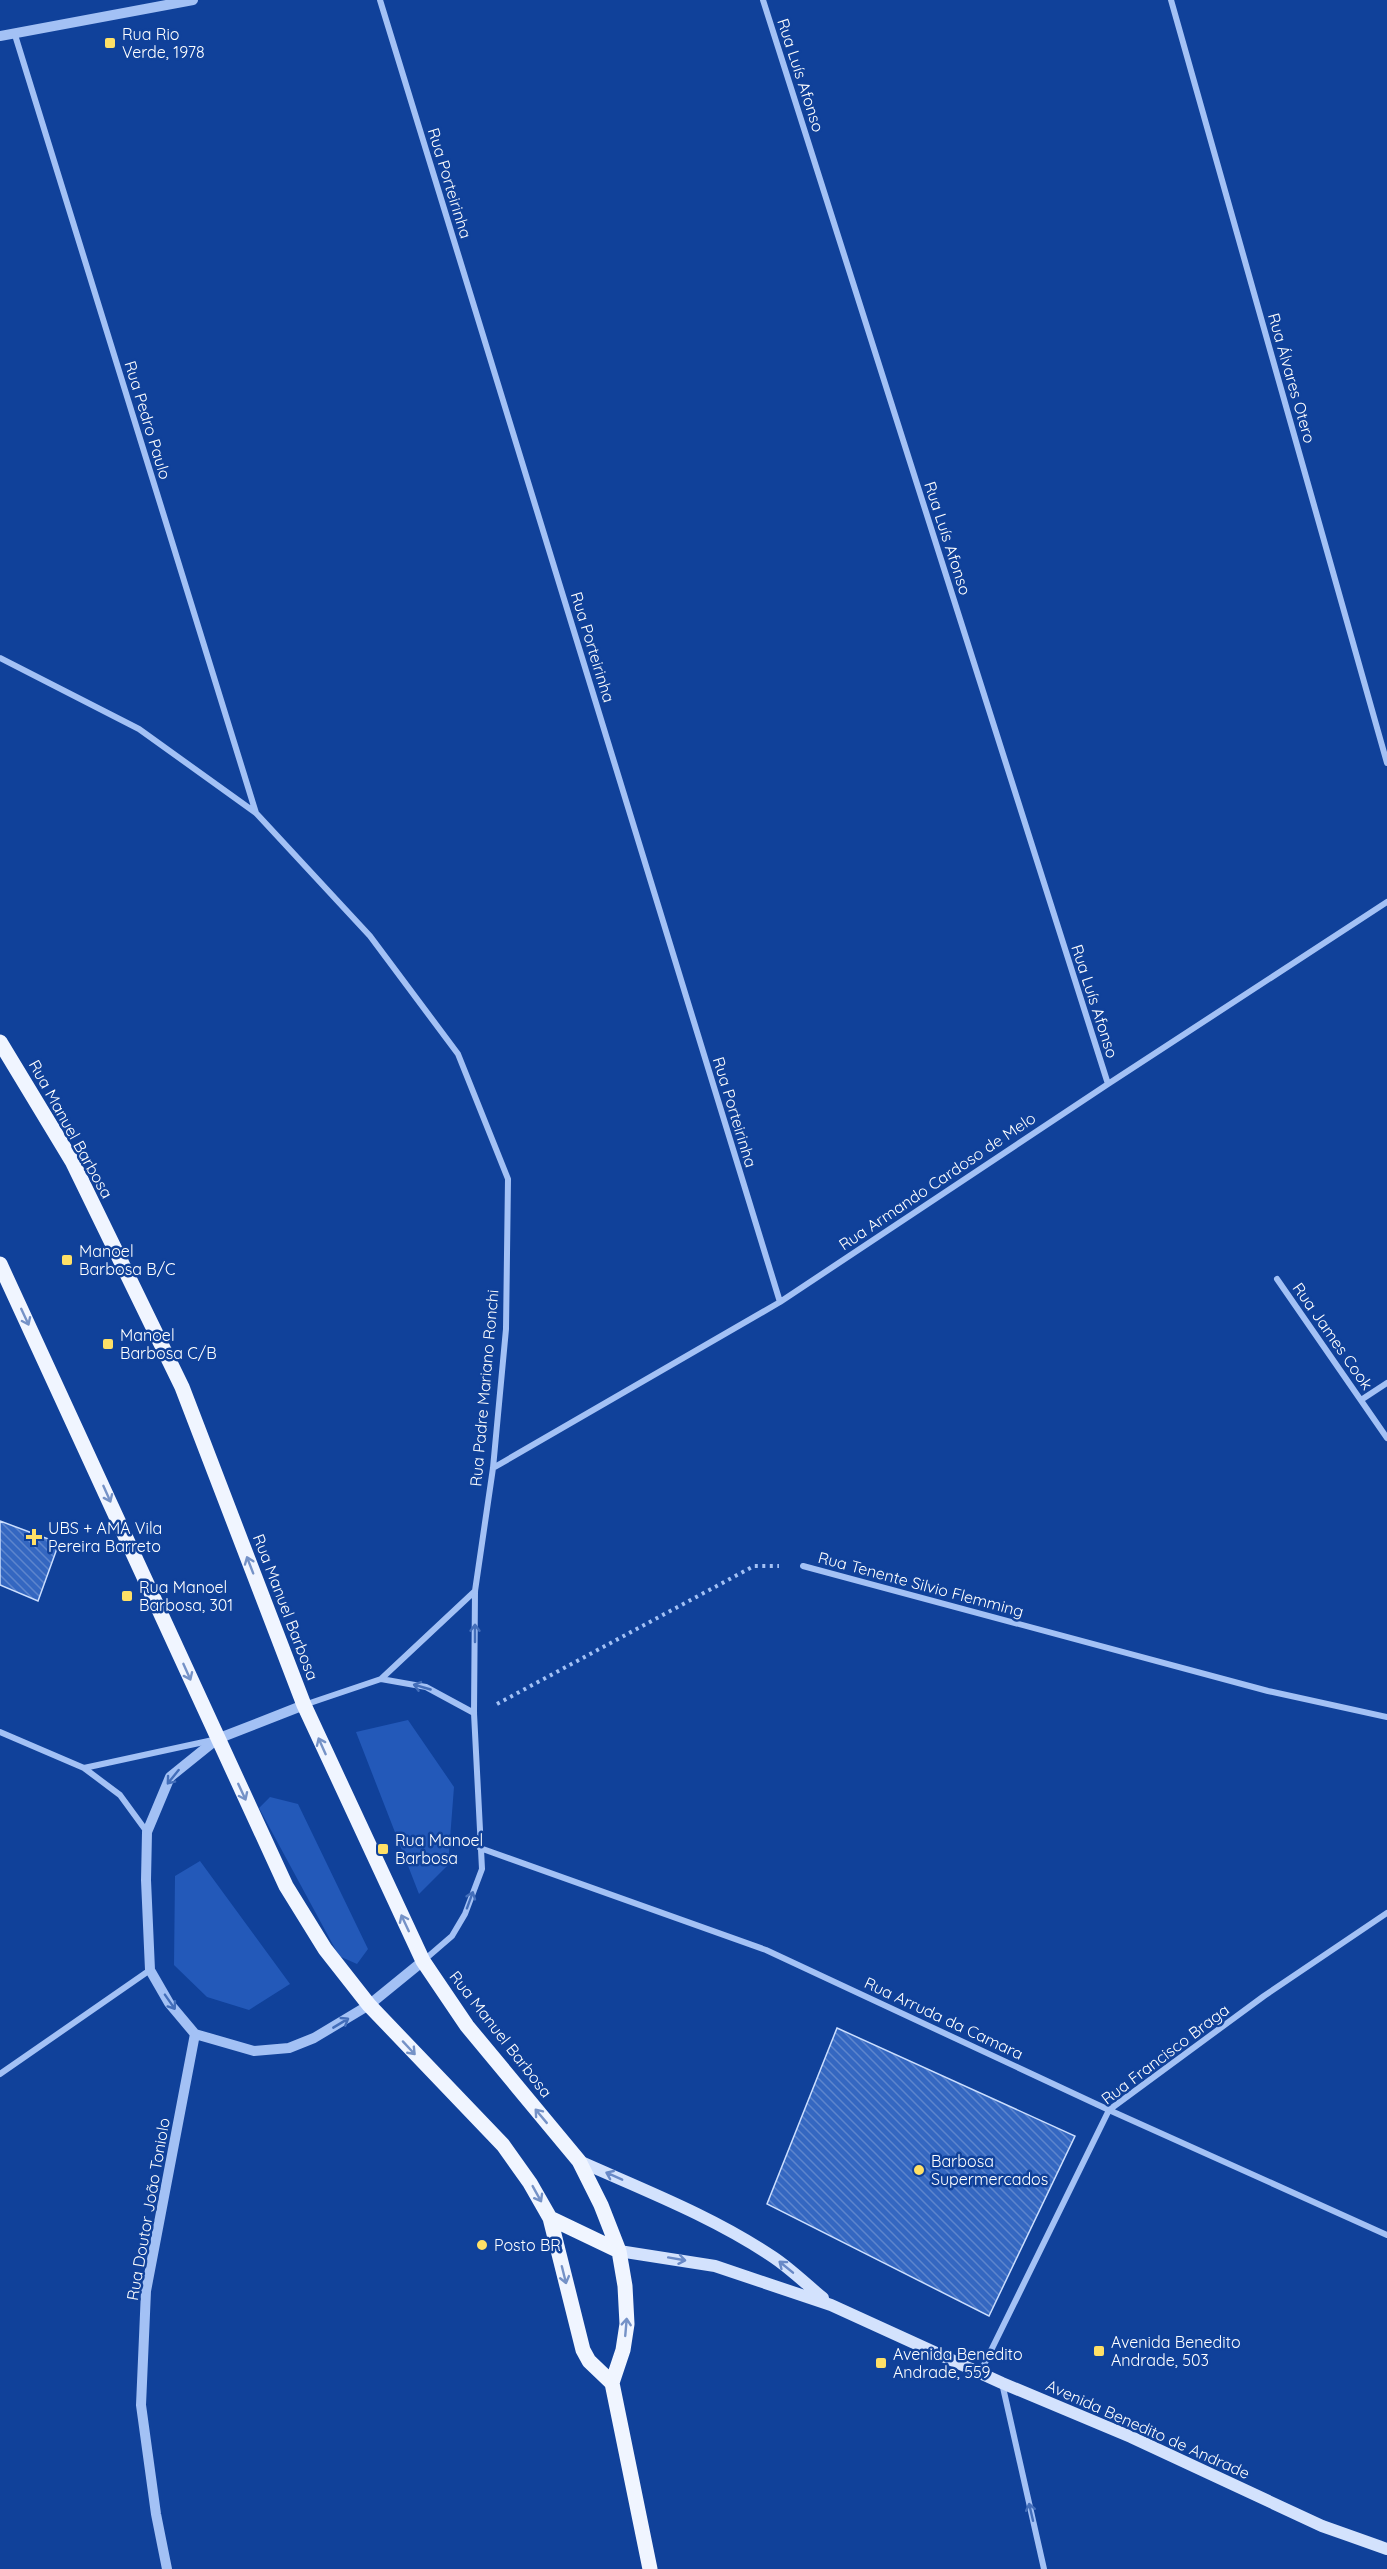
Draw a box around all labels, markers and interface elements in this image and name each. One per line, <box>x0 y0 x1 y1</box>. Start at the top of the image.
street label: Rua Luís Afonso <box>773 16 829 134</box>
place label: Rua Rio Verde, 1978 <box>122 24 205 62</box>
marker: Rua Rio Verde, 1978 <box>103 36 117 50</box>
street label: Rua Porteirinha <box>424 125 476 241</box>
street label: Rua Álvares Otero <box>1264 311 1320 445</box>
street label: Rua Pedro Paulo <box>120 358 176 482</box>
street label: Rua Luís Afonso <box>920 479 976 597</box>
street label: Rua Porteirinha <box>567 589 619 705</box>
street label: Rua Luís Afonso <box>1067 942 1123 1060</box>
street label: Rua Porteirinha <box>709 1054 761 1170</box>
street label: Rua Manuel Barbosa <box>25 1056 117 1202</box>
street label: Rua Armando Cardoso de Melo <box>835 1108 1039 1254</box>
place label: Manoel Barbosa B/C <box>79 1241 176 1279</box>
marker: Manoel Barbosa B/C <box>60 1253 74 1267</box>
street label: Rua James Cook <box>1289 1278 1377 1394</box>
street label: Rua Padre Mariano Ronchi <box>465 1289 503 1487</box>
one-way arrow <box>19 1308 31 1326</box>
place label: Manoel Barbosa C/B <box>120 1325 217 1363</box>
marker: Manoel Barbosa C/B <box>101 1337 115 1351</box>
one-way arrow <box>101 1485 113 1503</box>
place label: UBS + AMA Vila Pereira Barreto <box>48 1518 162 1556</box>
marker: UBS + AMA Vila Pereira Barreto <box>25 1528 43 1546</box>
street label: Rua Manuel Barbosa <box>249 1531 323 1683</box>
street label: Rua Tenente Silvio Flemming <box>816 1547 1026 1621</box>
one-way arrow <box>244 1556 255 1575</box>
place label: Rua Manoel Barbosa, 301 <box>139 1577 233 1615</box>
marker: Rua Manoel Barbosa, 301 <box>120 1589 134 1603</box>
one-way arrow <box>469 1624 481 1644</box>
one-way arrow <box>182 1663 193 1681</box>
one-way arrow <box>413 1681 432 1692</box>
one-way arrow <box>316 1738 328 1756</box>
one-way arrow <box>167 1769 180 1785</box>
one-way arrow <box>236 1783 248 1801</box>
place label: Rua Manoel Barbosa <box>395 1830 483 1868</box>
marker: Rua Manoel Barbosa <box>376 1842 390 1856</box>
one-way arrow <box>466 1891 477 1910</box>
one-way arrow <box>398 1914 410 1932</box>
street label: Rua Manuel Barbosa <box>445 1967 557 2101</box>
street label: Rua Arruda da Camara <box>861 1972 1027 2064</box>
one-way arrow <box>164 1994 176 2010</box>
street label: Rua Francisco Braga <box>1097 1999 1233 2109</box>
one-way arrow <box>332 2017 349 2029</box>
one-way arrow <box>402 2040 416 2055</box>
one-way arrow <box>535 2108 548 2124</box>
street label: Rua Doutor João Toniolo <box>122 2116 174 2302</box>
place label: Barbosa Supermercados <box>931 2151 1048 2189</box>
marker: Barbosa Supermercados <box>912 2163 926 2177</box>
one-way arrow <box>606 2170 624 2182</box>
one-way arrow <box>532 2185 543 2203</box>
place label: Posto BR <box>494 2235 561 2255</box>
marker: Posto BR <box>475 2238 489 2252</box>
one-way arrow <box>666 2254 686 2265</box>
one-way arrow <box>778 2261 794 2274</box>
one-way arrow <box>558 2265 570 2284</box>
one-way arrow <box>621 2318 632 2338</box>
place label: Avenida Benedito Andrade, 503 <box>1111 2332 1241 2370</box>
place label: Avenida Benedito Andrade, 559 <box>893 2344 1023 2382</box>
marker: Avenida Benedito Andrade, 503 <box>1092 2344 1106 2358</box>
marker: Avenida Benedito Andrade, 559 <box>874 2356 888 2370</box>
street label: Avenida Benedito de Andrade <box>1043 2375 1253 2483</box>
one-way arrow <box>1025 2503 1037 2522</box>

